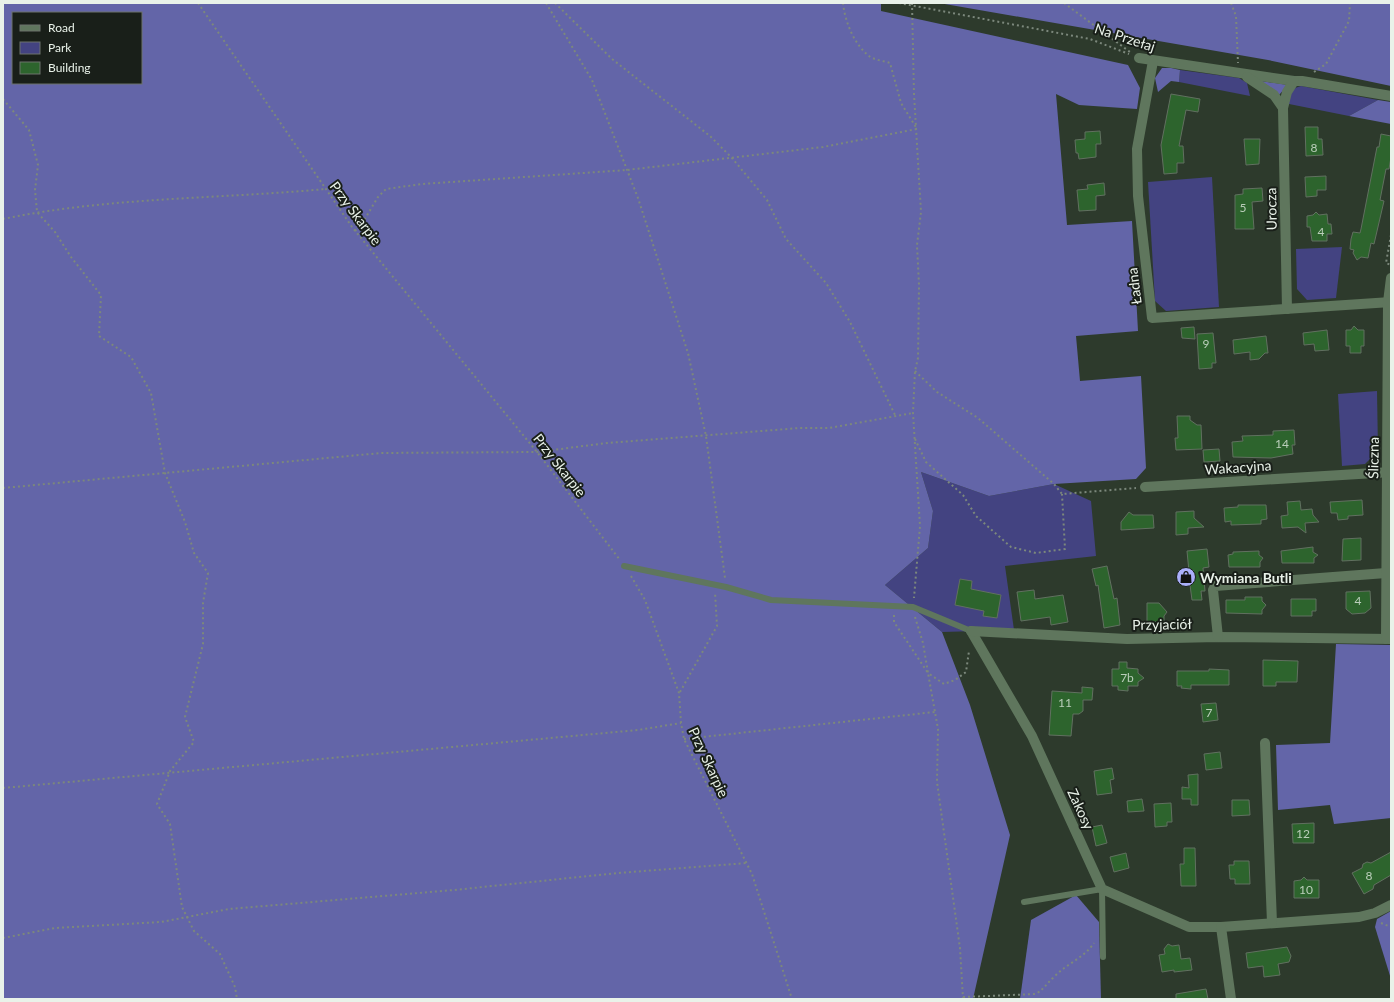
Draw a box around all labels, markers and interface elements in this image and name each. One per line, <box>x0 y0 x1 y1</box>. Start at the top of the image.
legend <box>12 12 142 84</box>
street label: Na Przełaj <box>1093 19 1157 55</box>
text: Road <box>48 20 75 35</box>
text: Park <box>48 40 72 55</box>
text: Building <box>48 60 91 75</box>
house number: 8 <box>1311 140 1318 155</box>
street label: Przy Skarpie <box>327 178 385 248</box>
street label: Urocza <box>1262 187 1280 231</box>
house number: 5 <box>1240 200 1247 215</box>
house number: 4 <box>1318 224 1325 239</box>
street label: Ładna <box>1123 267 1145 305</box>
house number: 9 <box>1203 336 1210 351</box>
street label: Przy Skarpie <box>530 430 590 500</box>
house number: 14 <box>1275 436 1289 451</box>
street label: Śliczna <box>1364 437 1382 479</box>
street label: Wakacyjna <box>1204 456 1272 478</box>
shop icon: Wymiana Butli <box>1175 566 1197 588</box>
place label: Wymiana Butli <box>1200 569 1292 586</box>
house number: 4 <box>1355 593 1362 608</box>
street label: Przyjaciół <box>1132 615 1193 633</box>
house number: 7b <box>1120 670 1134 685</box>
house number: 11 <box>1058 695 1072 710</box>
house number: 7 <box>1206 705 1213 720</box>
street label: Przy Skarpie <box>685 724 733 800</box>
street label: Zakosy <box>1064 786 1098 833</box>
house number: 12 <box>1296 826 1310 841</box>
house number: 8 <box>1366 868 1373 883</box>
house number: 10 <box>1299 882 1313 897</box>

